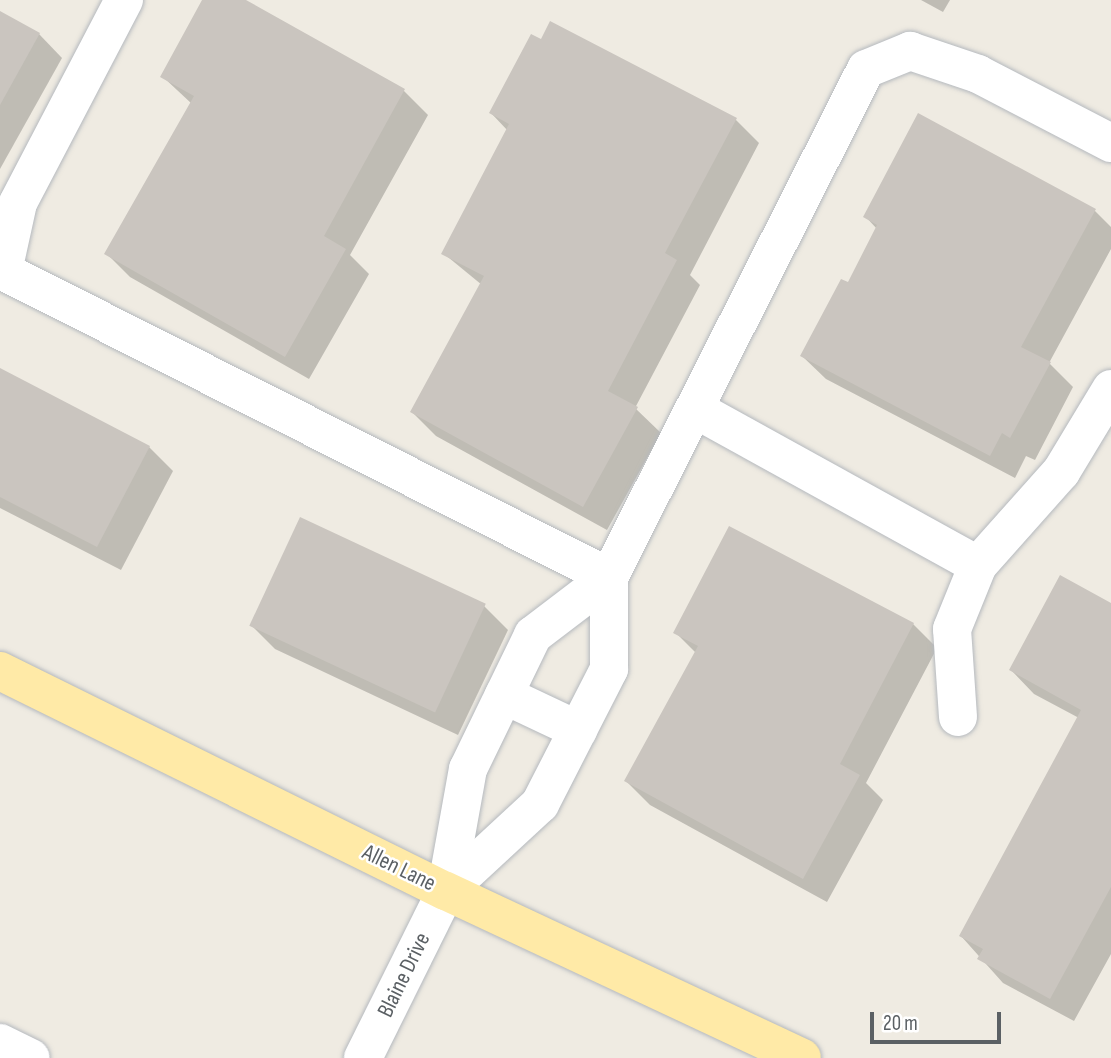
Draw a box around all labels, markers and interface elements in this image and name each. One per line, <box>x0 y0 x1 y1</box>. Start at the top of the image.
street label: Allen Lane <box>358 839 440 897</box>
street label: Blaine Drive <box>372 928 436 1022</box>
scale bar <box>873 998 1004 1042</box>
text: 20 m <box>883 1011 918 1036</box>

